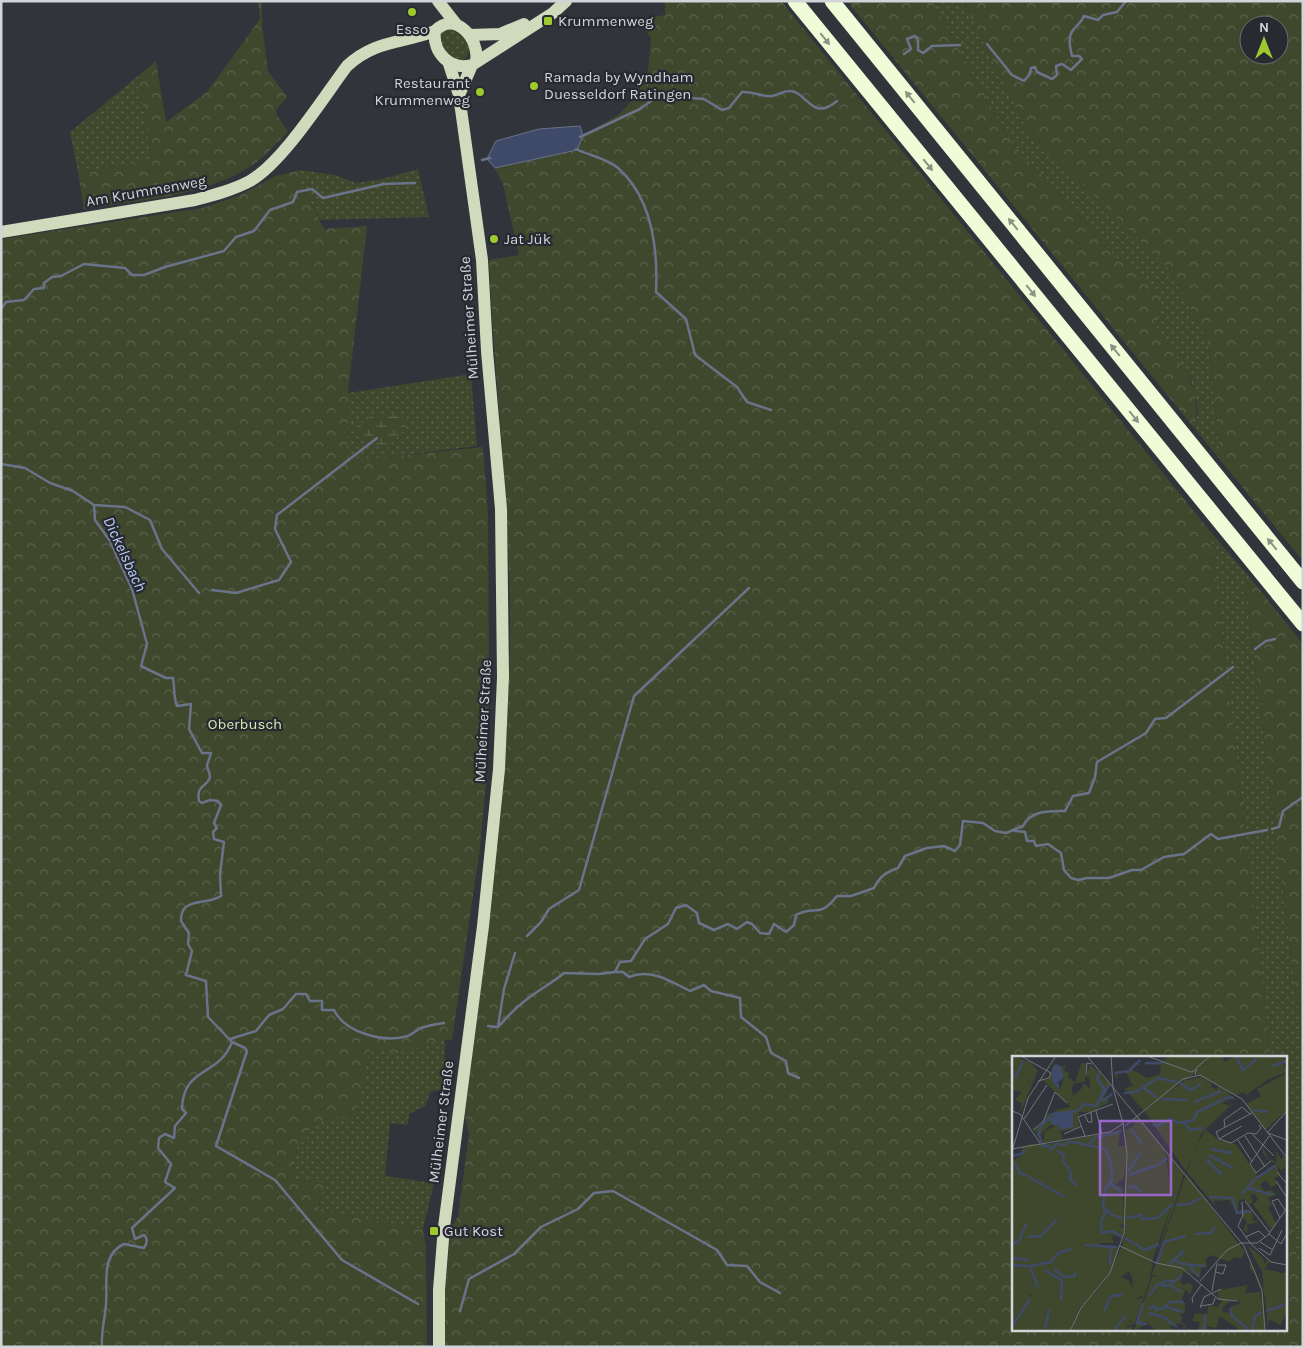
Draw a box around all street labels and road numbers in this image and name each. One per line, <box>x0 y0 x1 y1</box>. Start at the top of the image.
street label: Am Krummenweg <box>85 171 208 210</box>
street label: Mülheimer Straße <box>456 256 482 380</box>
street label: Mülheimer Straße <box>471 659 495 783</box>
street label: Mülheimer Straße <box>425 1060 457 1184</box>

